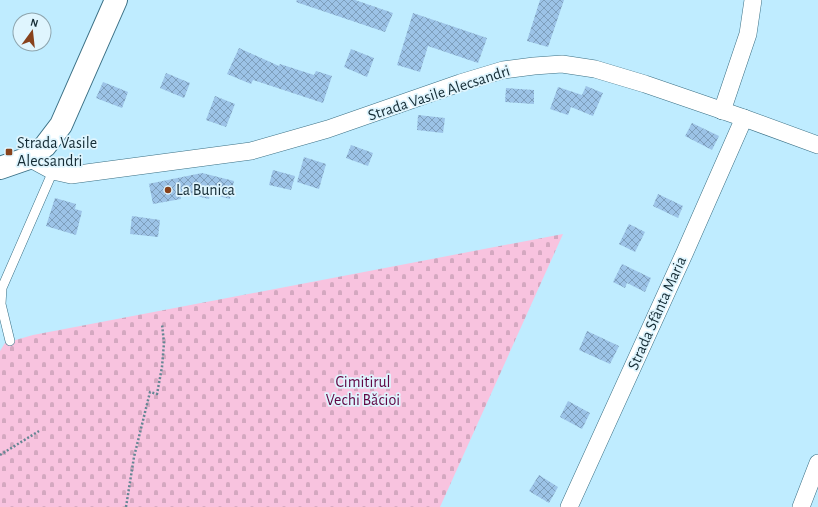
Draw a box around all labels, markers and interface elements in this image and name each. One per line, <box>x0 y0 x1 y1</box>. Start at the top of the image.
north arrow <box>12 12 52 52</box>
text: N <box>29 17 40 29</box>
street label: Strada Vasile Alecsandri <box>366 63 512 123</box>
place label: Strada Vasile Alecsandri <box>17 135 97 169</box>
marker: Strada Vasile Alecsandri <box>4 147 14 157</box>
place label: La Bunica <box>176 182 235 198</box>
marker: La Bunica <box>163 185 173 195</box>
street label: Strada Sfânta Maria <box>625 254 689 372</box>
park label: Cimitirul Vechi Băcioi <box>326 374 400 408</box>

